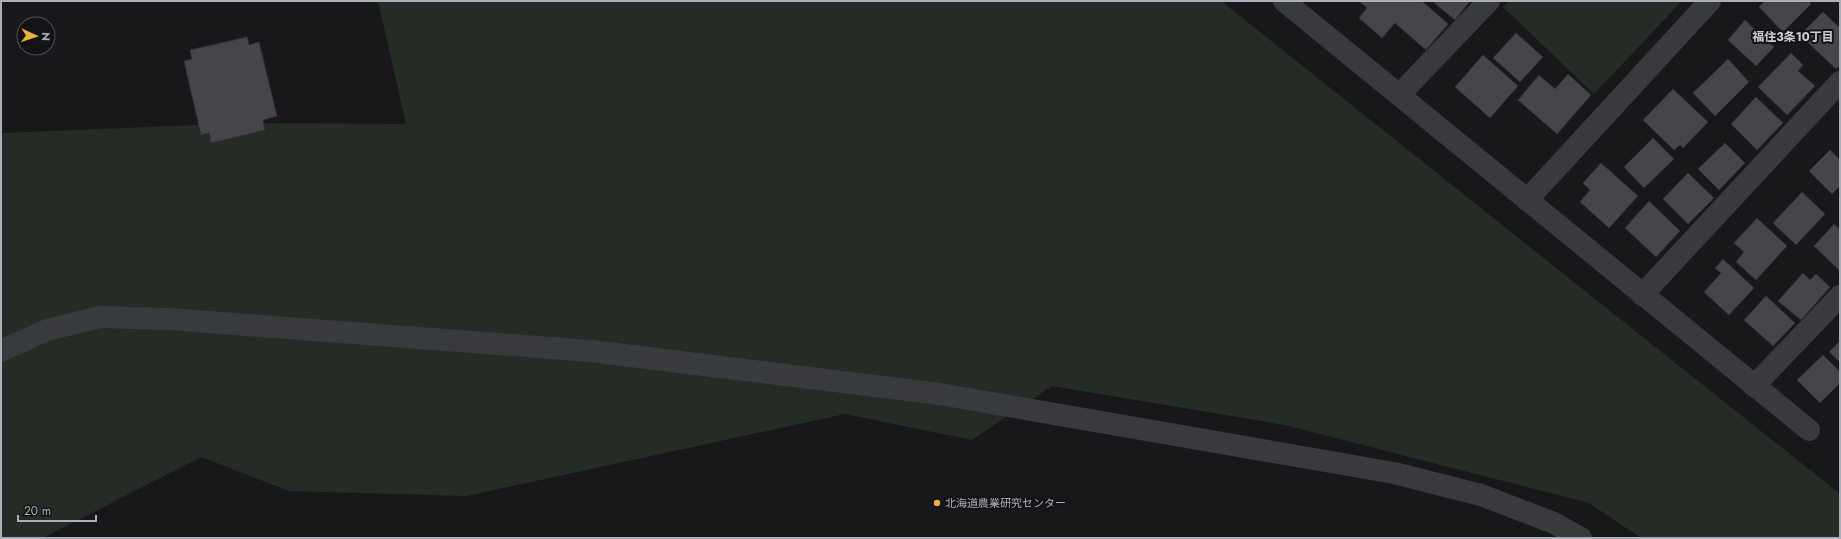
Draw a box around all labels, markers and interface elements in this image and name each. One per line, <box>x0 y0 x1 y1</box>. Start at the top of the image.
north arrow <box>16 16 56 56</box>
district label: 福住3条10丁目 <box>1752 28 1834 46</box>
text: N <box>38 32 54 41</box>
place label: 北海道農業研究センター <box>945 495 1066 511</box>
scale bar <box>18 497 96 523</box>
marker: 北海道農業研究センター <box>932 498 942 508</box>
text: 20 m <box>24 502 51 520</box>

